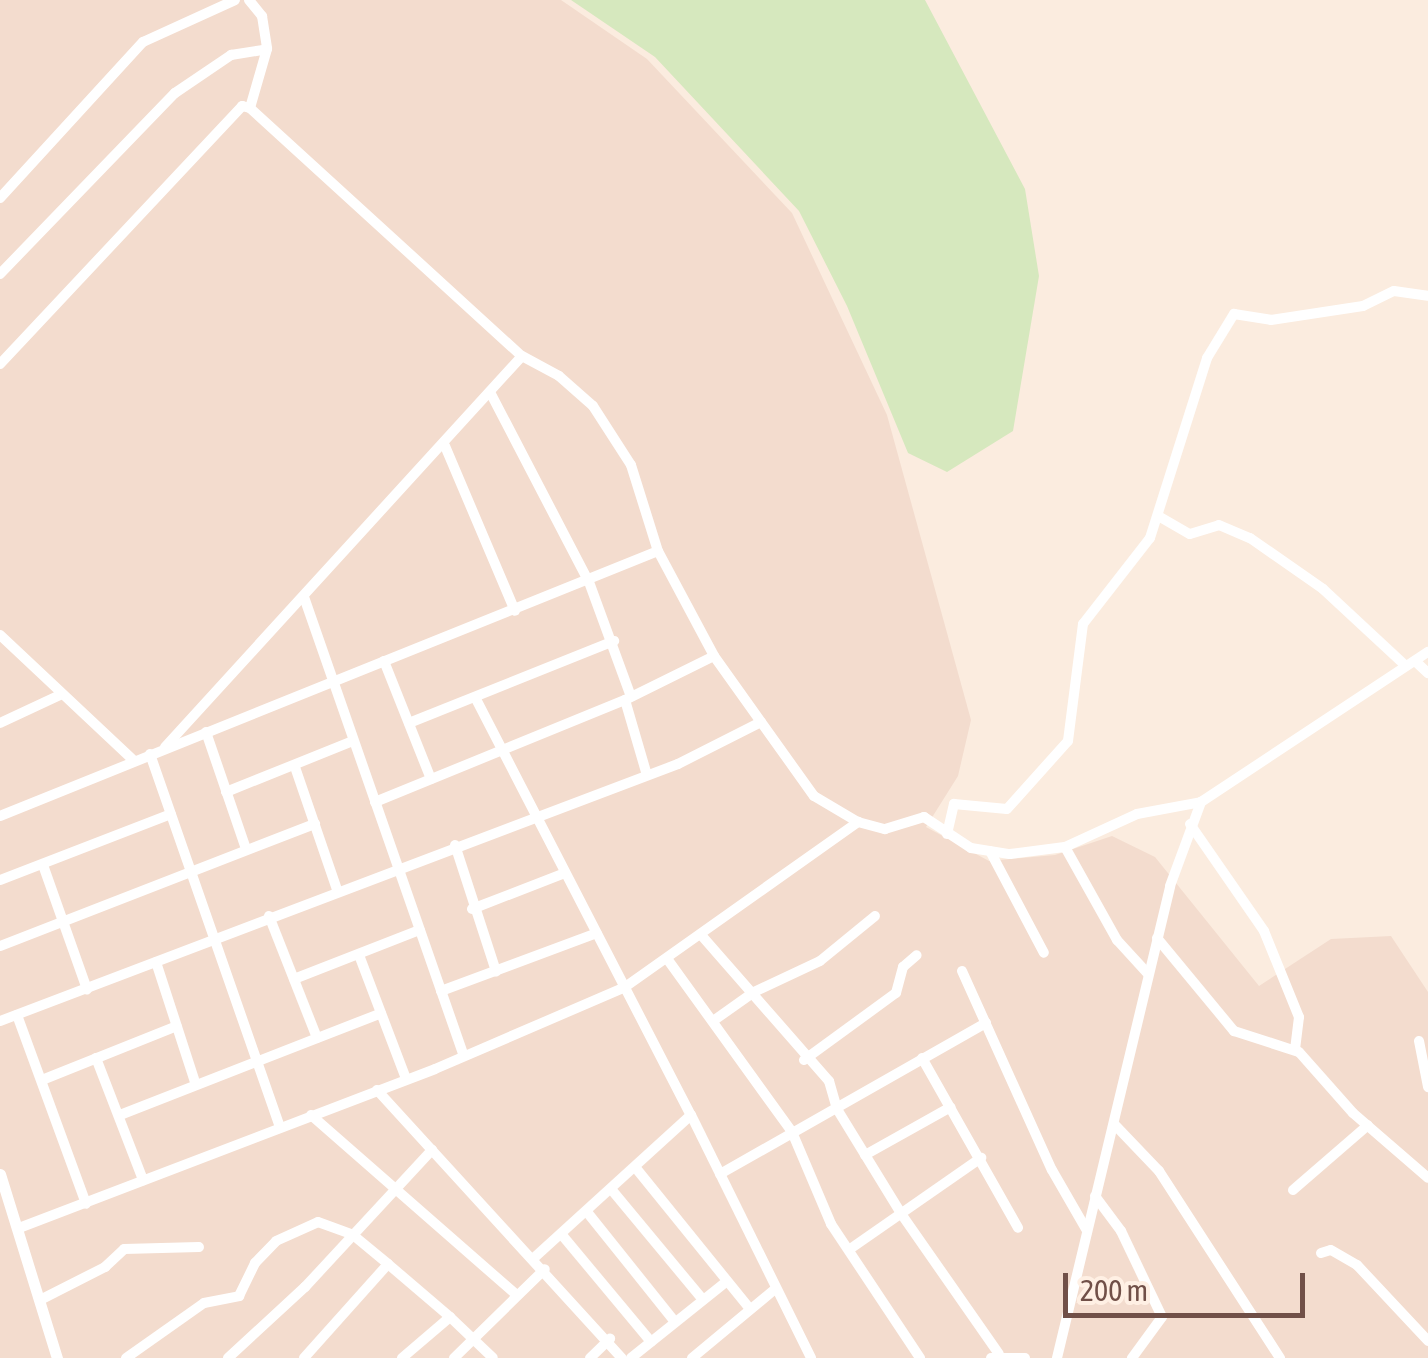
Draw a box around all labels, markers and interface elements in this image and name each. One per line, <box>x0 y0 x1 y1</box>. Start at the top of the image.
scale bar <box>1068 1253 1310 1315</box>
text: 200 m <box>1080 1273 1148 1307</box>

